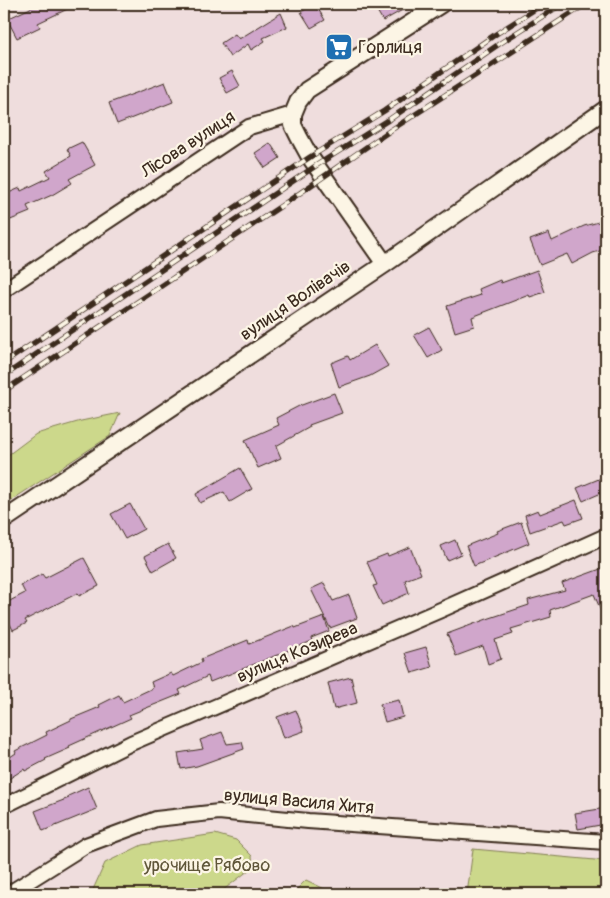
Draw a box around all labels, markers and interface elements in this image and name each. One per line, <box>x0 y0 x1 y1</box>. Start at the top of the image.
supermarket icon: Горлиця <box>324 32 354 62</box>
place label: Горлиця <box>358 36 422 59</box>
street label: Лісова вулиця <box>136 105 240 184</box>
street label: вулиця Волівачів <box>236 255 355 346</box>
street label: вулиця Козирева <box>233 617 361 688</box>
street label: вулиця Василя Хитя <box>223 783 375 820</box>
park label: урочище Рябово <box>143 854 270 877</box>

